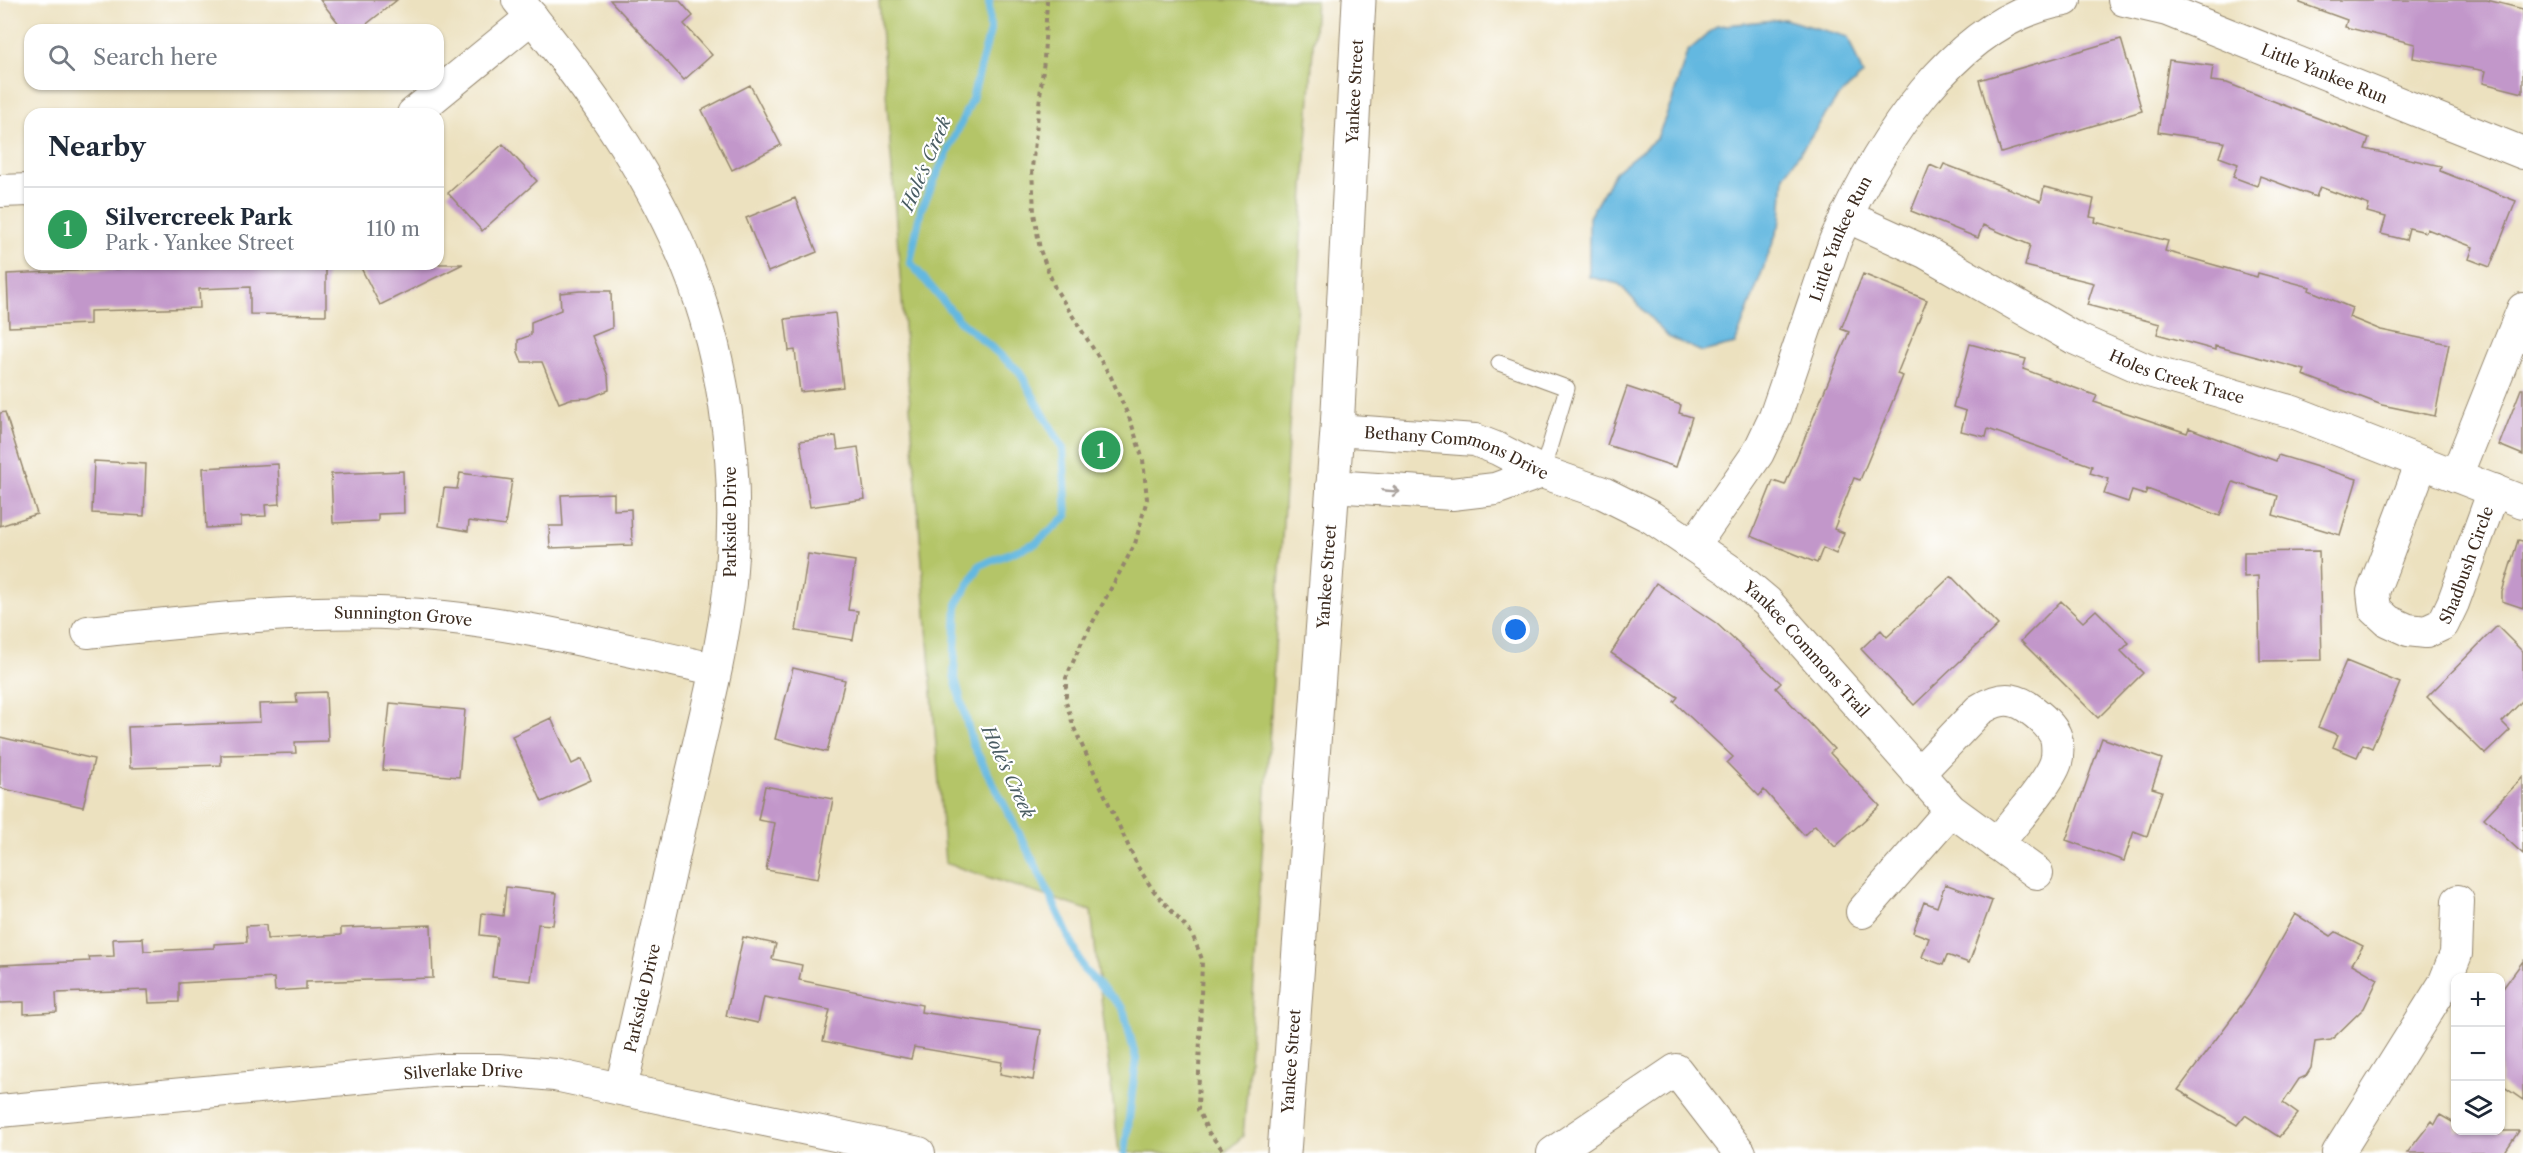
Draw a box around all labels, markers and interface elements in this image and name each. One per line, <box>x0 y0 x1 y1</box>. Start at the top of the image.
search box <box>24 24 444 90</box>
street label: Yankee Street <box>1342 38 1367 145</box>
street label: Little Yankee Run <box>2258 39 2391 108</box>
icon: search <box>45 41 78 74</box>
text: Search here <box>93 44 218 71</box>
water label: Hole's Creek <box>895 113 956 216</box>
text: Nearby <box>48 131 146 163</box>
street label: Little Yankee Run <box>1805 172 1876 304</box>
text: Silvercreek Park <box>105 204 292 231</box>
text: 1 <box>63 217 72 241</box>
text: 110 m <box>367 217 420 241</box>
text: Park · Yankee Street <box>105 231 294 255</box>
street label: Holes Creek Trace <box>2106 345 2247 408</box>
street label: Bethany Commons Drive <box>1364 422 1551 483</box>
pin: 1 <box>1082 428 1120 472</box>
street label: Parkside Drive <box>720 466 740 578</box>
one-way arrow <box>1380 486 1400 497</box>
street label: Shadbush Circle <box>2434 503 2497 627</box>
street label: Yankee Street <box>1312 523 1340 630</box>
street label: Yankee Commons Trail <box>1739 576 1874 721</box>
street label: Sunnington Grove <box>334 602 473 630</box>
your location <box>1501 615 1530 644</box>
water label: Hole's Creek <box>976 720 1039 823</box>
street label: Parkside Drive <box>620 942 664 1054</box>
map controls <box>2451 973 2505 1135</box>
button: + <box>2451 973 2505 1027</box>
street label: Yankee Street <box>1277 1008 1305 1115</box>
button: − <box>2451 1027 2505 1081</box>
street label: Silverlake Drive <box>403 1060 524 1084</box>
button: layers <box>2451 1081 2505 1135</box>

